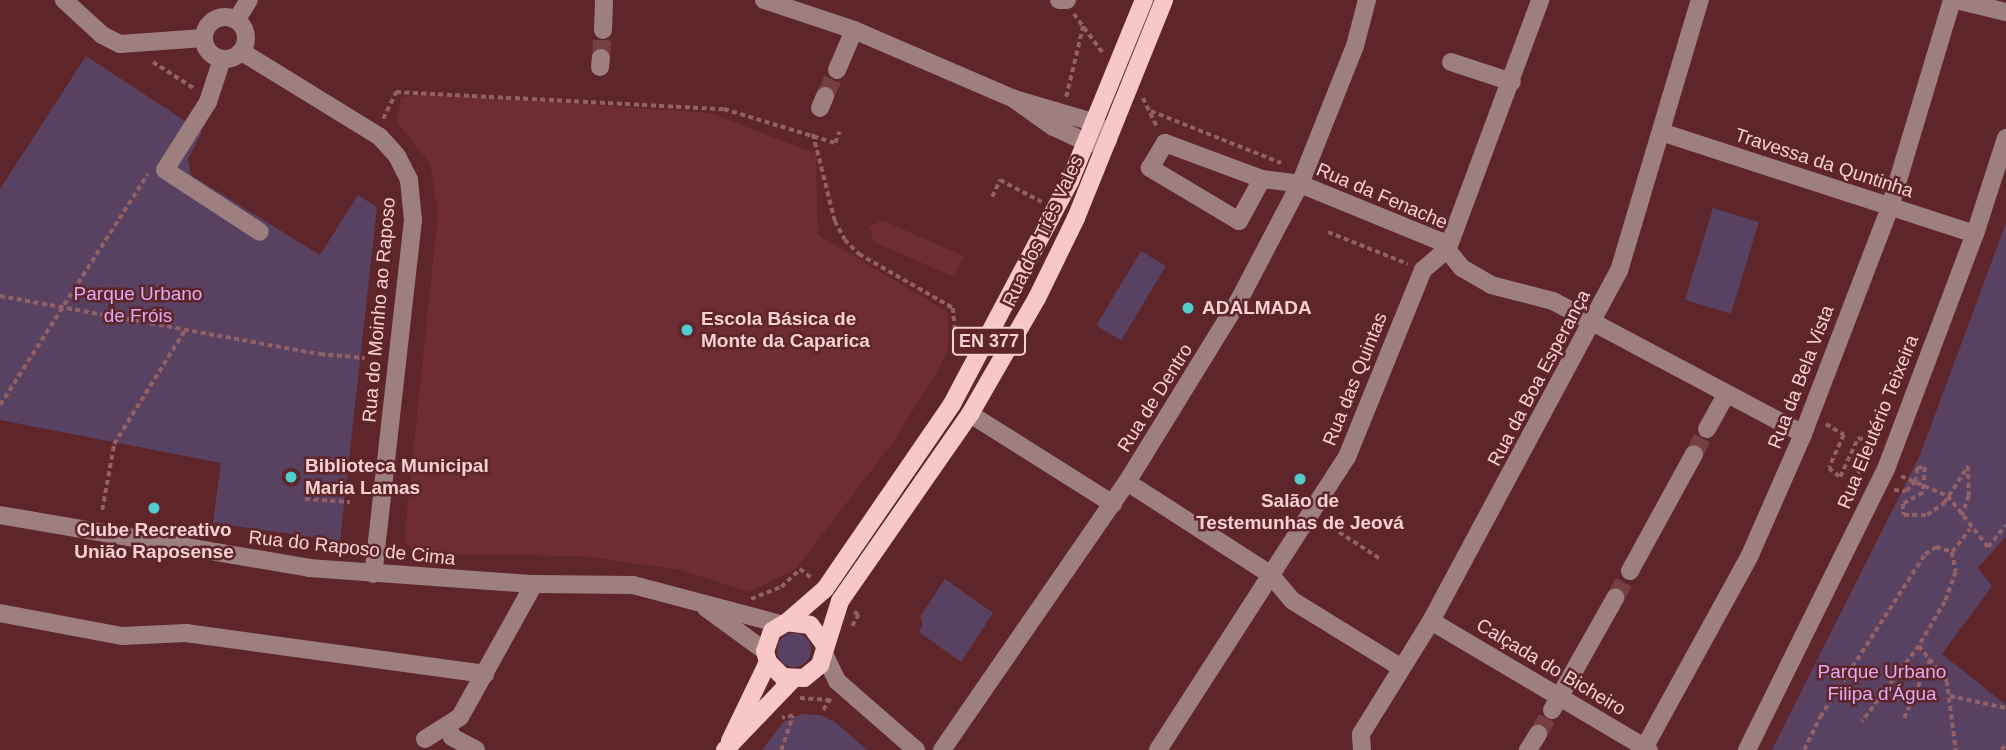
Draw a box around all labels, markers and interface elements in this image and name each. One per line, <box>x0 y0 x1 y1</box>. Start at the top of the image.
street label: Travessa da Quntinha <box>1732 123 1916 203</box>
street label: Rua dos Três Vales <box>998 152 1088 310</box>
street label: Rua da Fenache <box>1313 158 1451 234</box>
street label: Rua do Moinho ao Raposo <box>358 196 400 424</box>
park label: Parque Urbano de Fróis <box>74 283 202 327</box>
street label: Rua da Boa Esperança <box>1483 286 1595 470</box>
place label: ADALMADA <box>1202 297 1312 319</box>
marker: ADALMADA <box>1180 300 1196 316</box>
street label: Rua da Bela Vista <box>1763 302 1839 452</box>
place label: Escola Básica de Monte da Caparica <box>701 308 870 352</box>
street label: Rua das Quintas <box>1318 309 1392 449</box>
marker: Escola Básica de Monte da Caparica <box>679 322 695 338</box>
road number: EN 377 <box>950 326 1028 356</box>
street label: Rua Eleutério Teixeira <box>1833 332 1923 512</box>
street label: Rua de Dentro <box>1113 340 1197 456</box>
place label: Biblioteca Municipal Maria Lamas <box>305 455 489 499</box>
marker: Biblioteca Municipal Maria Lamas <box>283 469 299 485</box>
marker: Salão de Testemunhas de Jeová <box>1292 471 1308 487</box>
place label: Salão de Testemunhas de Jeová <box>1196 490 1404 534</box>
marker: Clube Recreativo União Raposense <box>146 500 162 516</box>
place label: Clube Recreativo União Raposense <box>74 519 234 563</box>
street label: Rua do Raposo de Cima <box>247 526 457 570</box>
street label: Calçada do Bicheiro <box>1472 613 1630 721</box>
park label: Parque Urbano Filipa d'Água <box>1818 661 1946 705</box>

